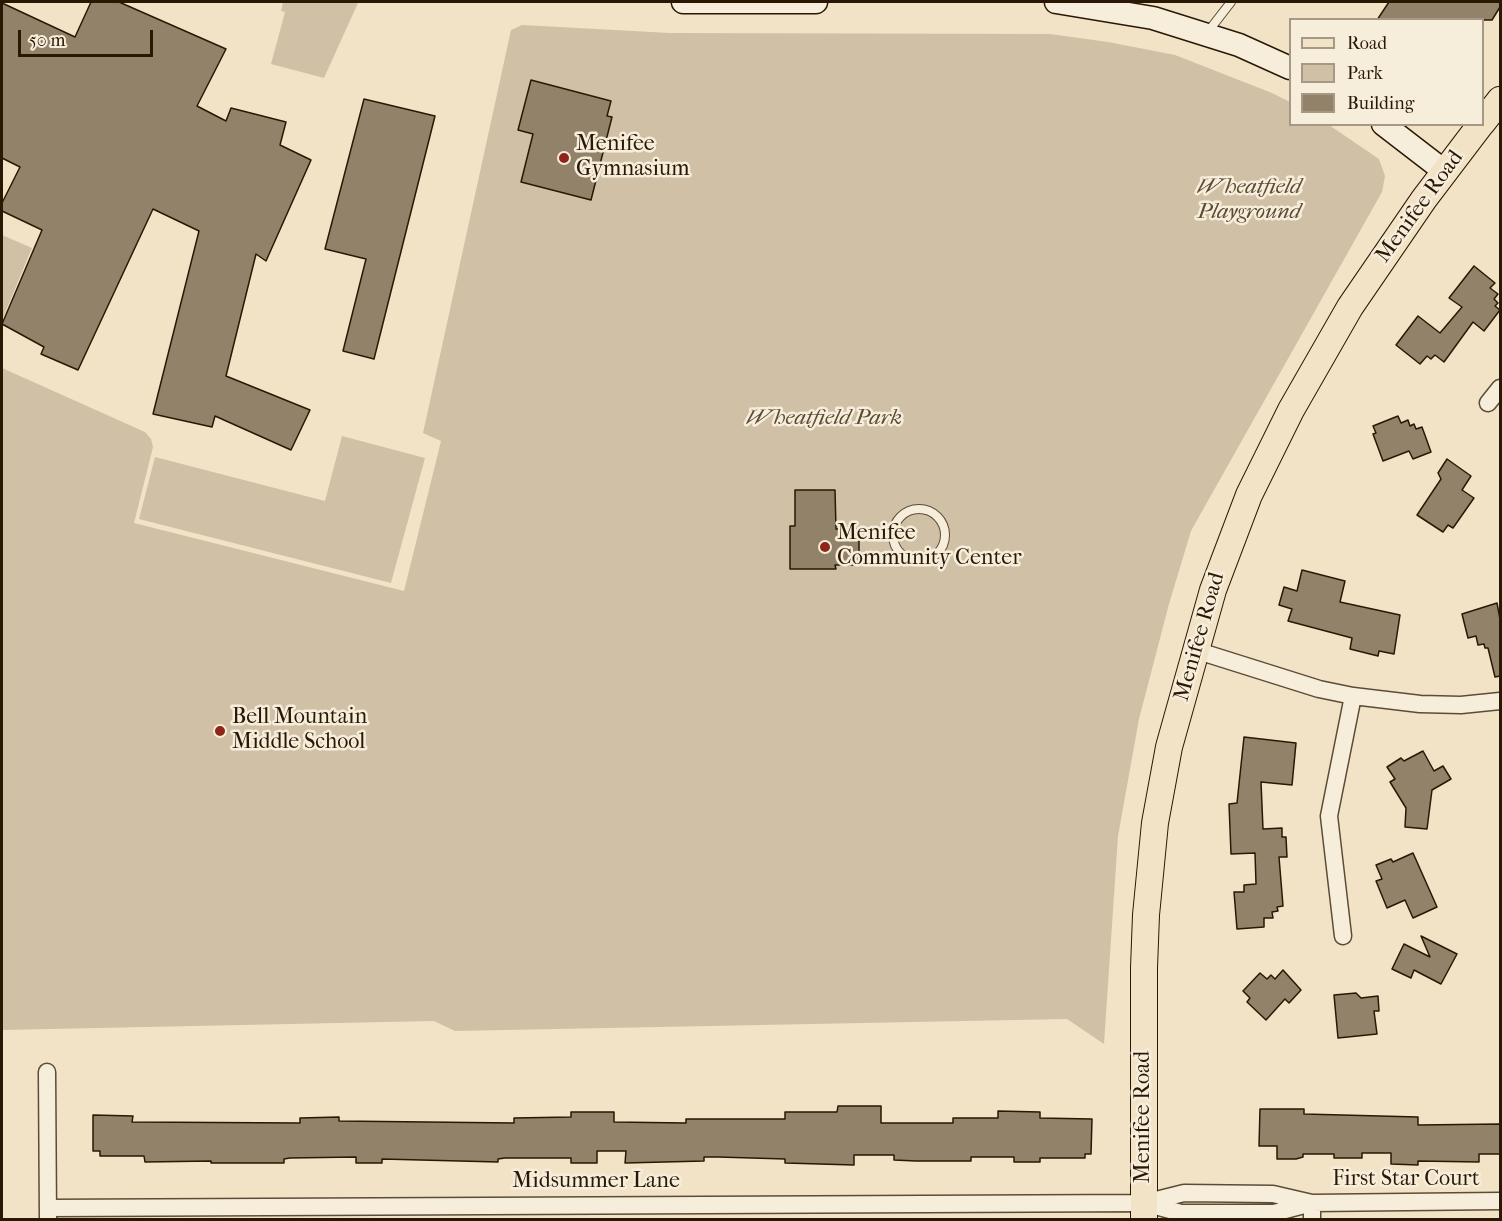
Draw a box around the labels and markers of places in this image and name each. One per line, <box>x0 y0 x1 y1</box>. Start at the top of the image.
place label: Menifee Gymnasium <box>576 132 690 184</box>
marker: Menifee Gymnasium <box>557 151 571 165</box>
place label: Menifee Community Center <box>837 521 1021 572</box>
marker: Menifee Community Center <box>818 540 832 554</box>
place label: Bell Mountain Middle School <box>232 705 367 756</box>
marker: Bell Mountain Middle School <box>213 724 227 738</box>

